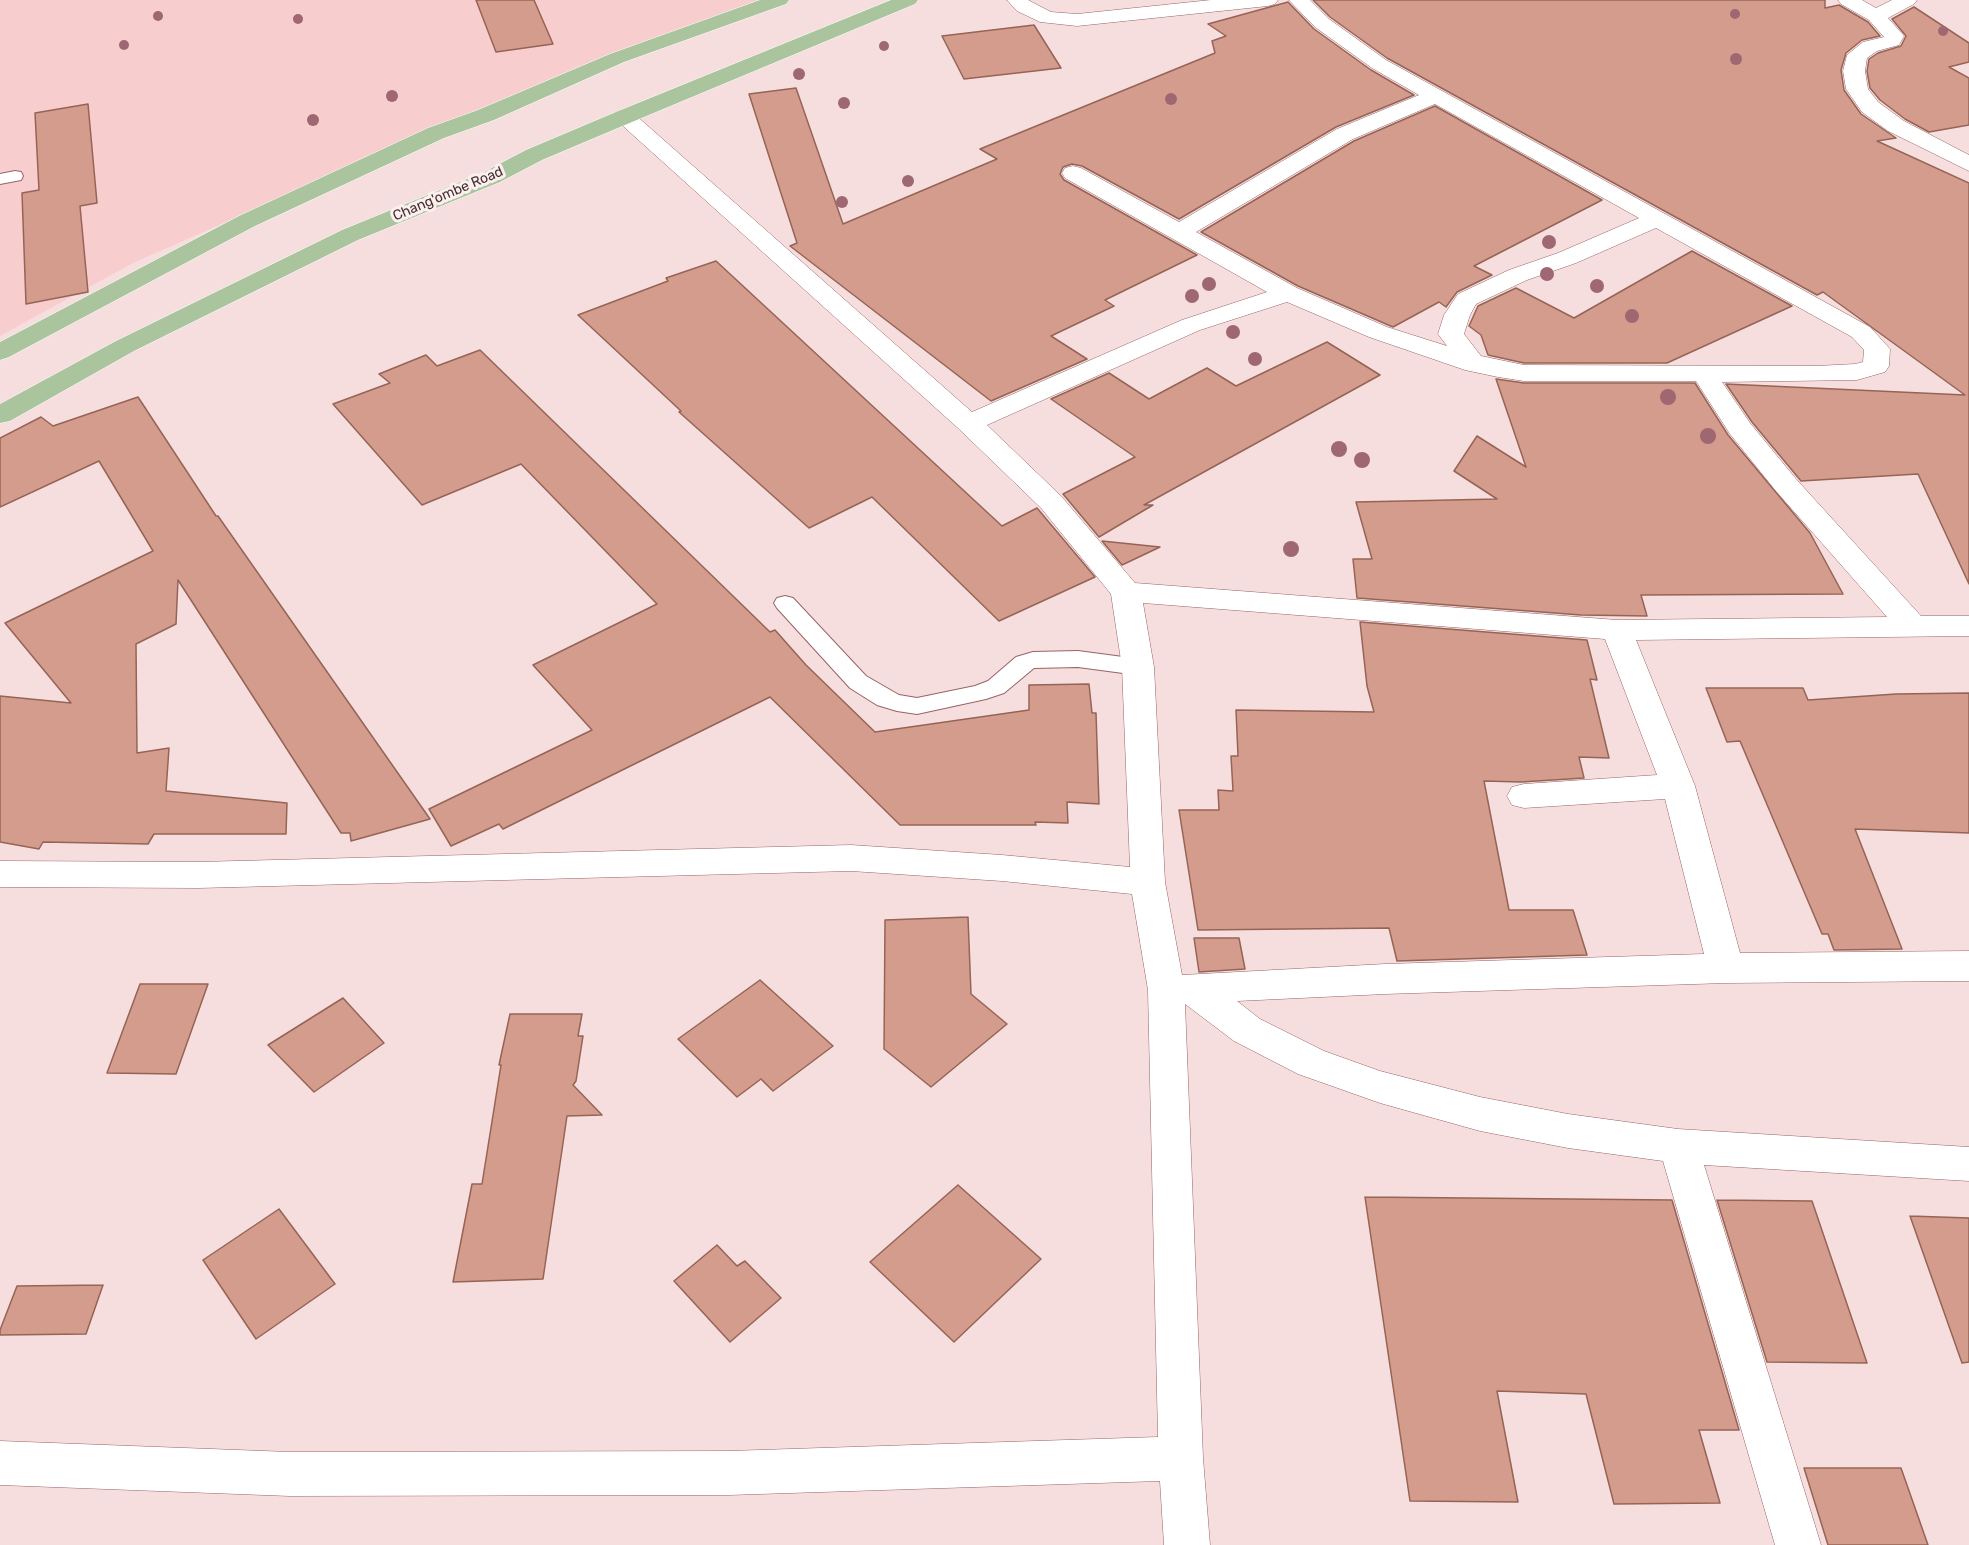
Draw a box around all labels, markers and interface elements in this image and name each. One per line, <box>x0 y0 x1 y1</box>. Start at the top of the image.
street label: Chang'ombe Road <box>390 163 506 225</box>

